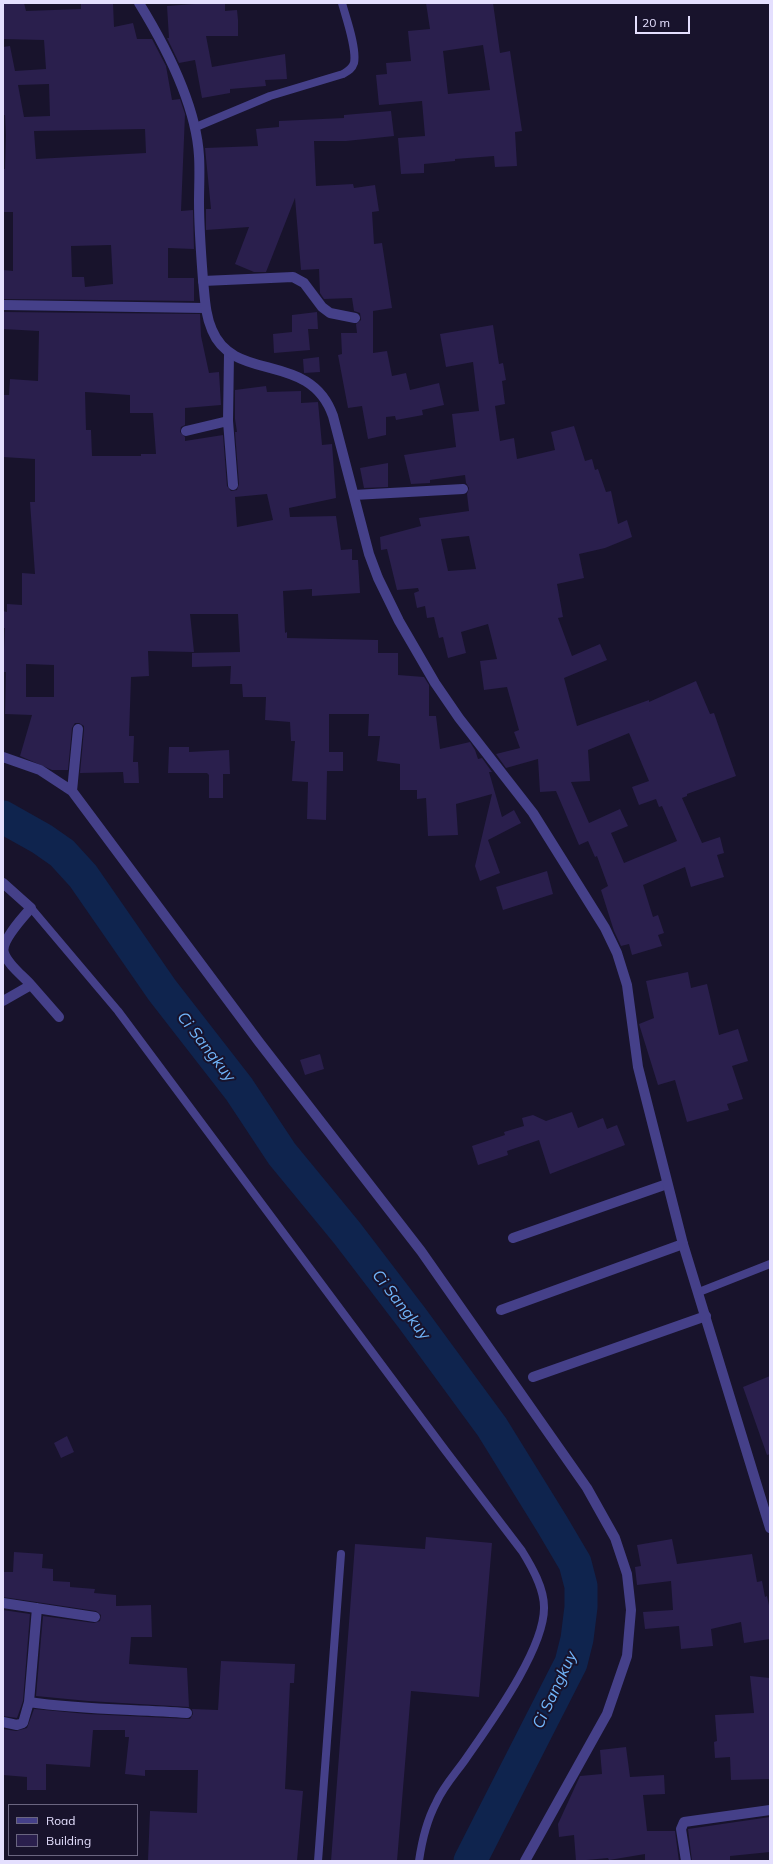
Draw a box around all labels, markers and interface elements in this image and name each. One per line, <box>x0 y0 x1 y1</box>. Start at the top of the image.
scale bar <box>637 8 692 34</box>
text: 20 m <box>642 15 670 30</box>
water label: Ci Sangkuy <box>173 1008 239 1086</box>
water label: Ci Sangkuy <box>368 1266 434 1344</box>
water label: Ci Sangkuy <box>529 1648 581 1732</box>
legend <box>8 1804 138 1856</box>
text: Road <box>46 1813 75 1828</box>
text: Building <box>46 1833 91 1848</box>

